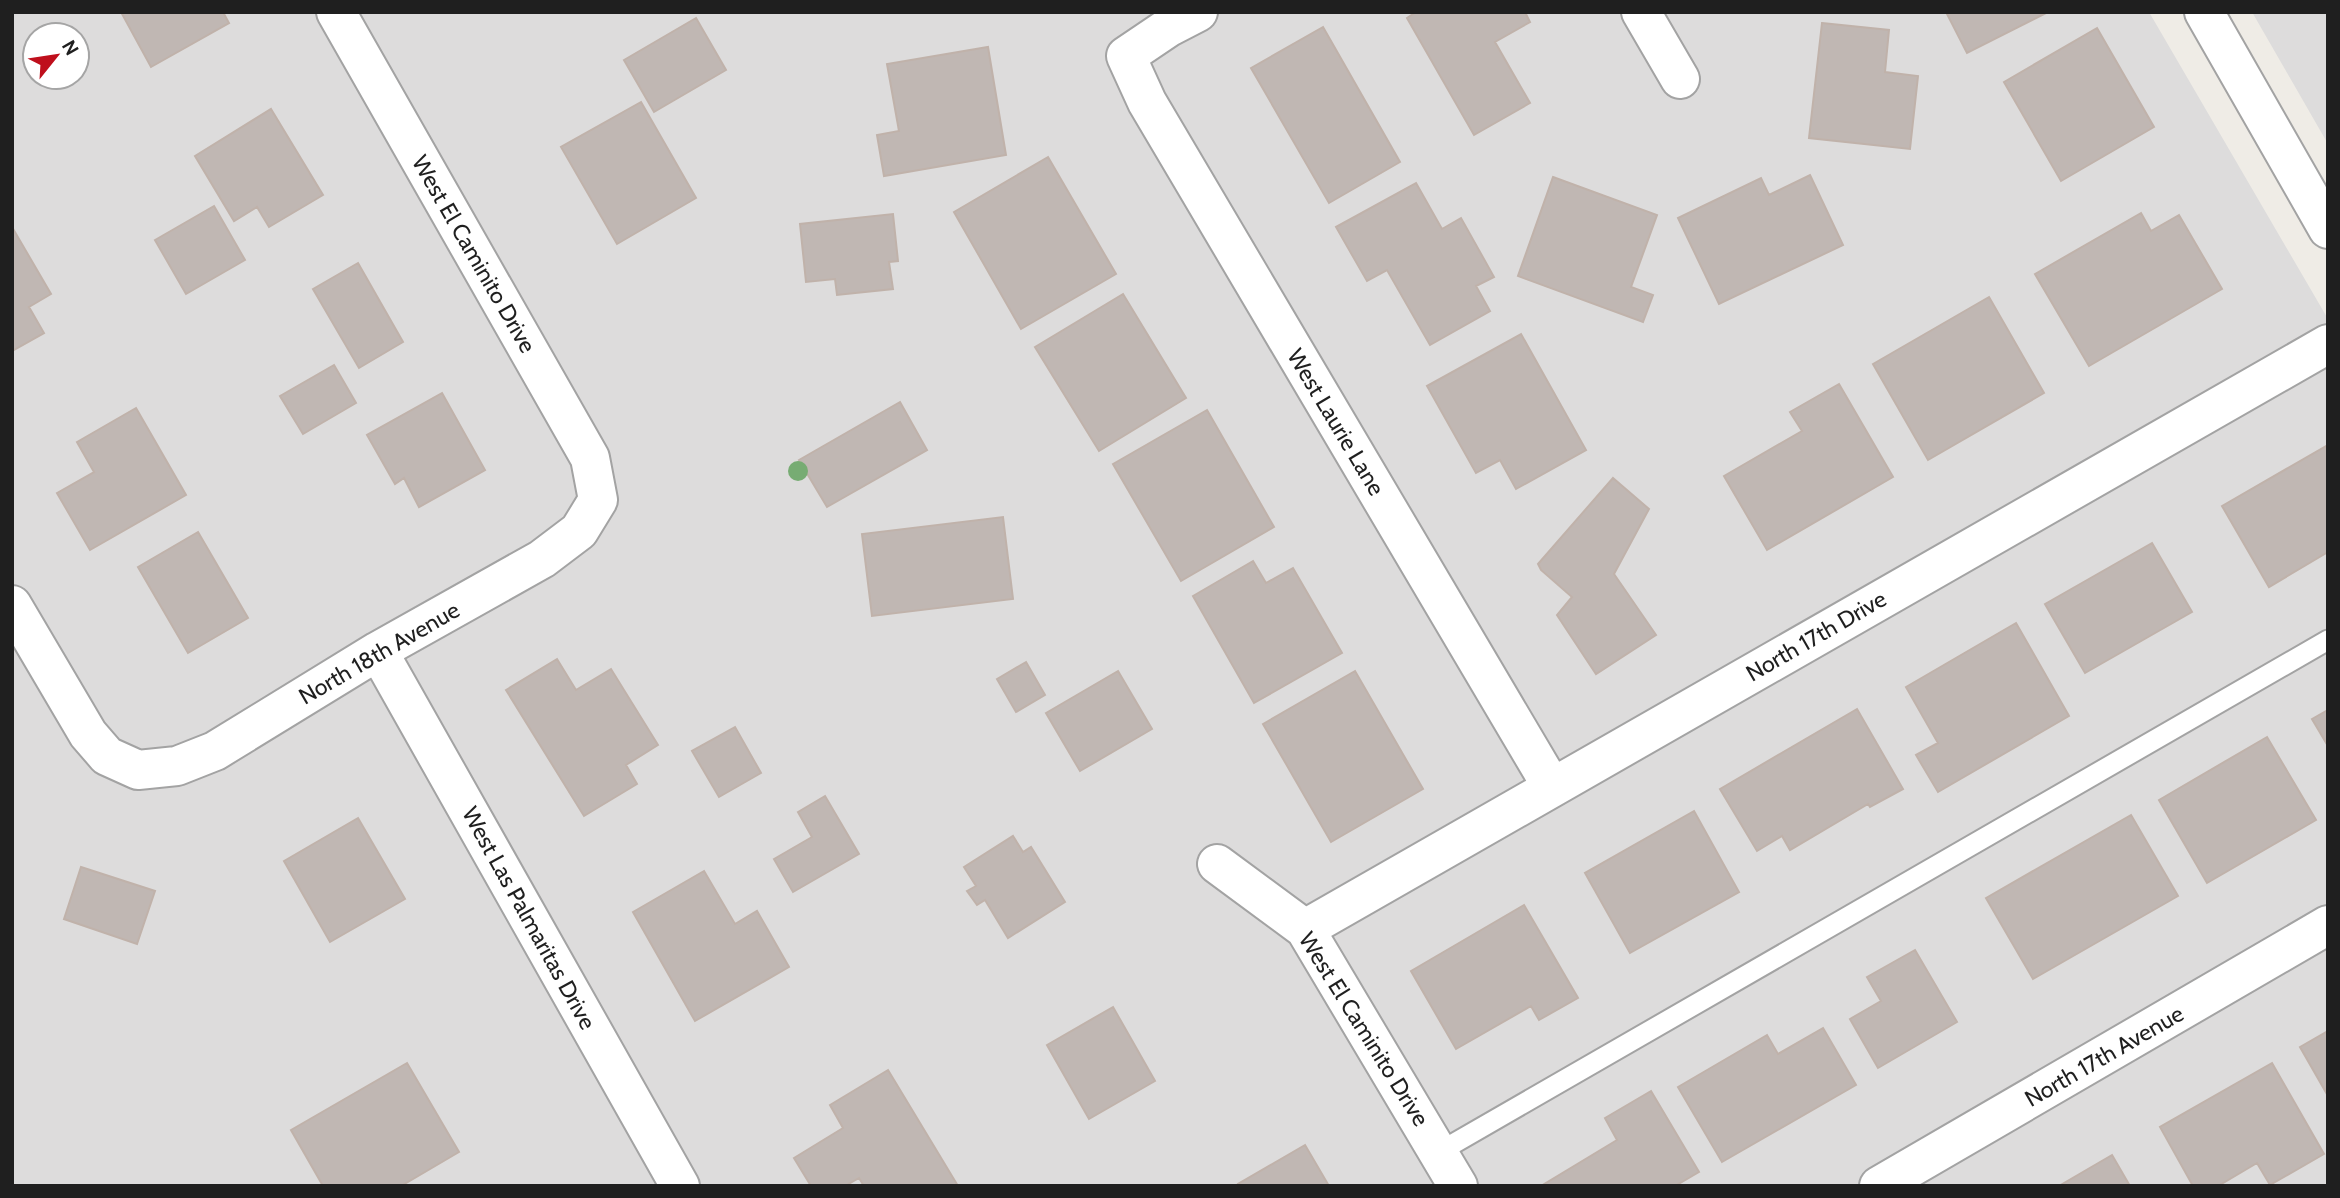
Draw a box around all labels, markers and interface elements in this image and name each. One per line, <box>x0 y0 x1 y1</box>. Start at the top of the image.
north arrow <box>21 21 91 91</box>
text: N <box>57 36 84 59</box>
street label: West El Caminito Drive <box>406 150 542 358</box>
street label: West Laurie Lane <box>1281 344 1391 501</box>
street label: North 17th Drive <box>1741 584 1891 687</box>
street label: North 18th Avenue <box>294 596 465 710</box>
street label: West Las Palmaritas Drive <box>456 802 602 1034</box>
street label: West El Caminito Drive <box>1293 927 1435 1131</box>
street label: North 17th Avenue <box>2020 999 2189 1113</box>

